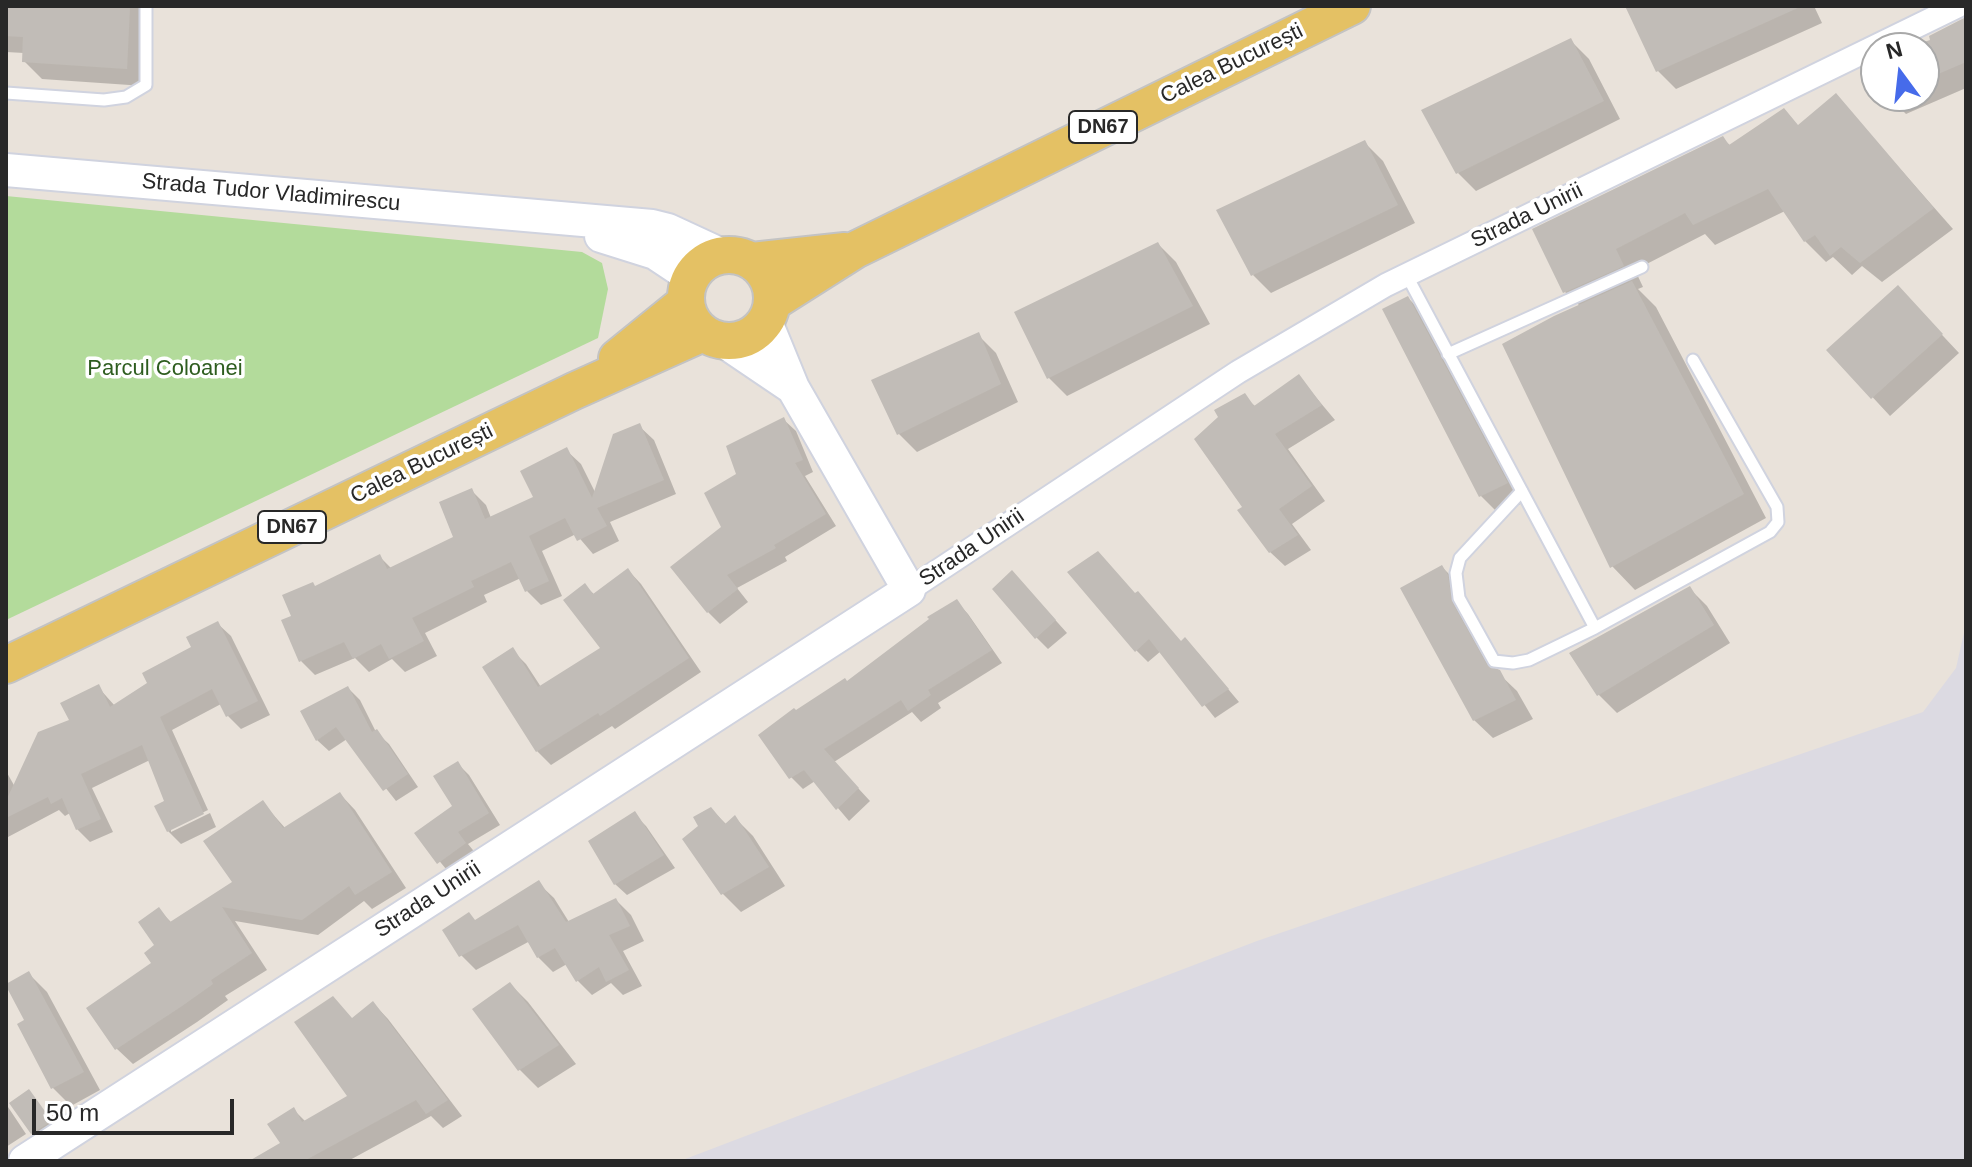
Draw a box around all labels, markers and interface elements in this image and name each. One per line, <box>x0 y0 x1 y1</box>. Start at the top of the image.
street label: Calea București <box>1156 18 1308 110</box>
north arrow <box>1860 32 1940 112</box>
text: N <box>1883 36 1905 64</box>
road number: DN67 <box>1069 111 1137 143</box>
street label: Strada Tudor Vladimirescu <box>141 169 401 217</box>
street label: Strada Unirii <box>1467 178 1587 254</box>
park label: Parcul Coloanei <box>87 356 243 382</box>
street label: Calea București <box>346 418 498 510</box>
street label: Strada Unirii <box>914 503 1030 593</box>
road number: DN67 <box>258 511 326 543</box>
street label: Strada Unirii <box>370 856 486 944</box>
scale bar <box>36 1083 238 1133</box>
text: 50 m <box>46 1099 99 1126</box>

